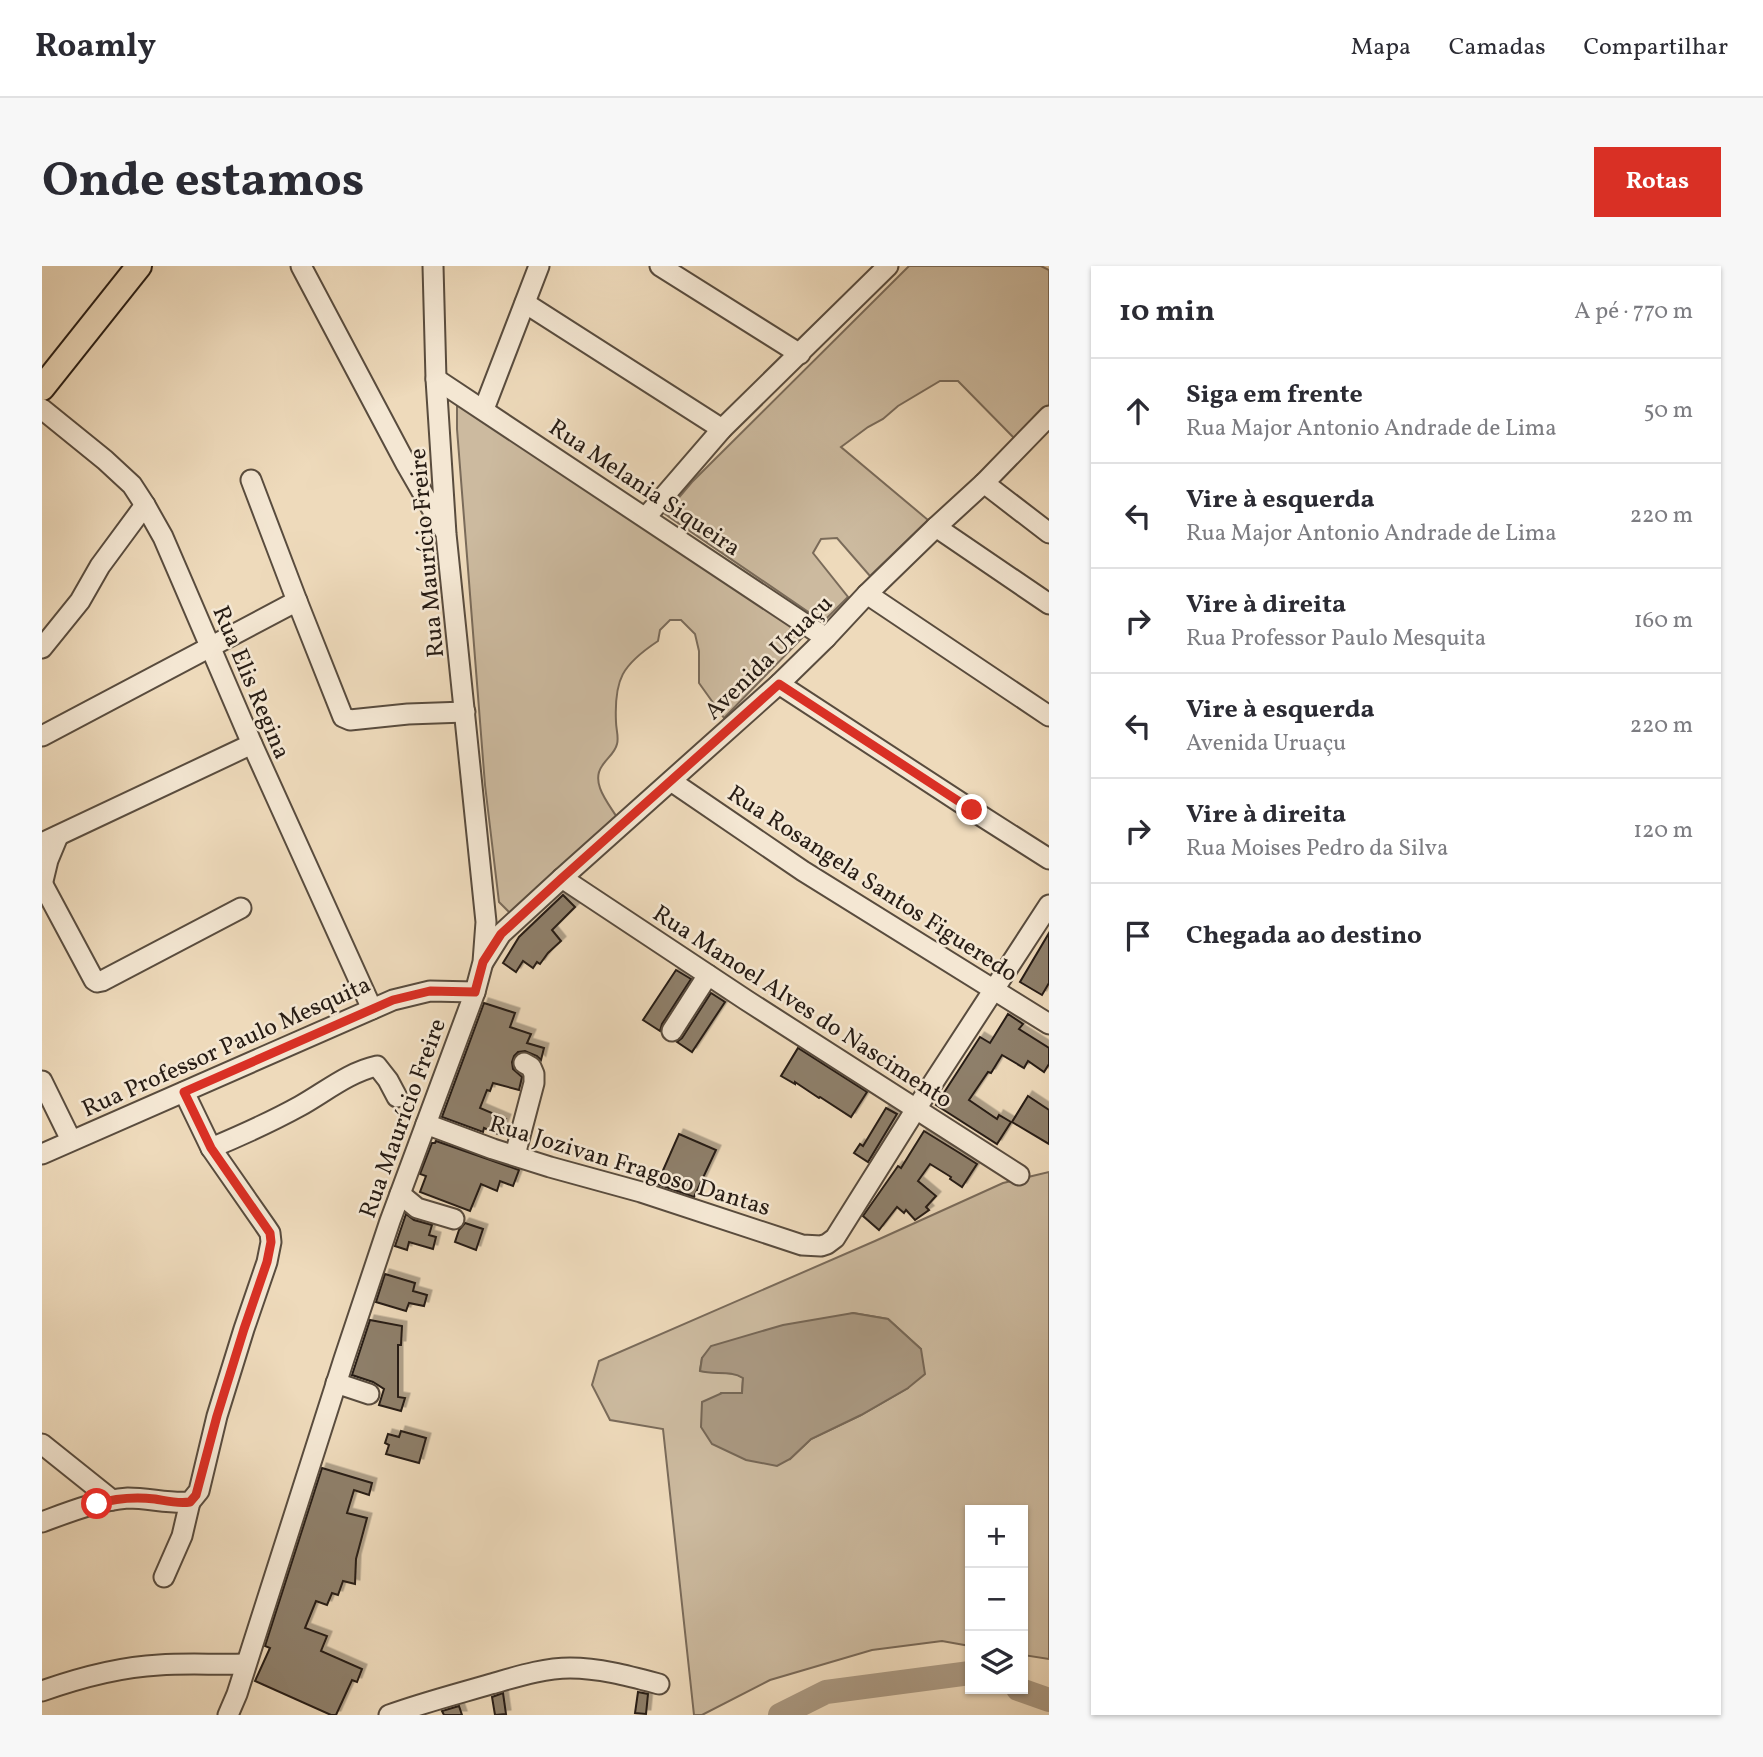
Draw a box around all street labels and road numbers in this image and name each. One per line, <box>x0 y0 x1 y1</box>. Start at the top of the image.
street label: Rua Melania Siqueira <box>541 412 747 566</box>
street label: Rua Maurício Freire <box>402 447 454 659</box>
street label: Avenida Uruaçu <box>697 588 841 729</box>
street label: Rua Elis Regina <box>203 601 298 765</box>
street label: Rua Rosangela Santos Figueredo <box>720 778 1024 992</box>
street label: Rua Manoel Alves do Nascimento <box>645 898 959 1118</box>
street label: Rua Professor Paulo Mesquita <box>77 969 377 1127</box>
street label: Rua Maurício Freire <box>352 1014 456 1223</box>
street label: Rua Jozivan Fragoso Dantas <box>485 1108 774 1226</box>

